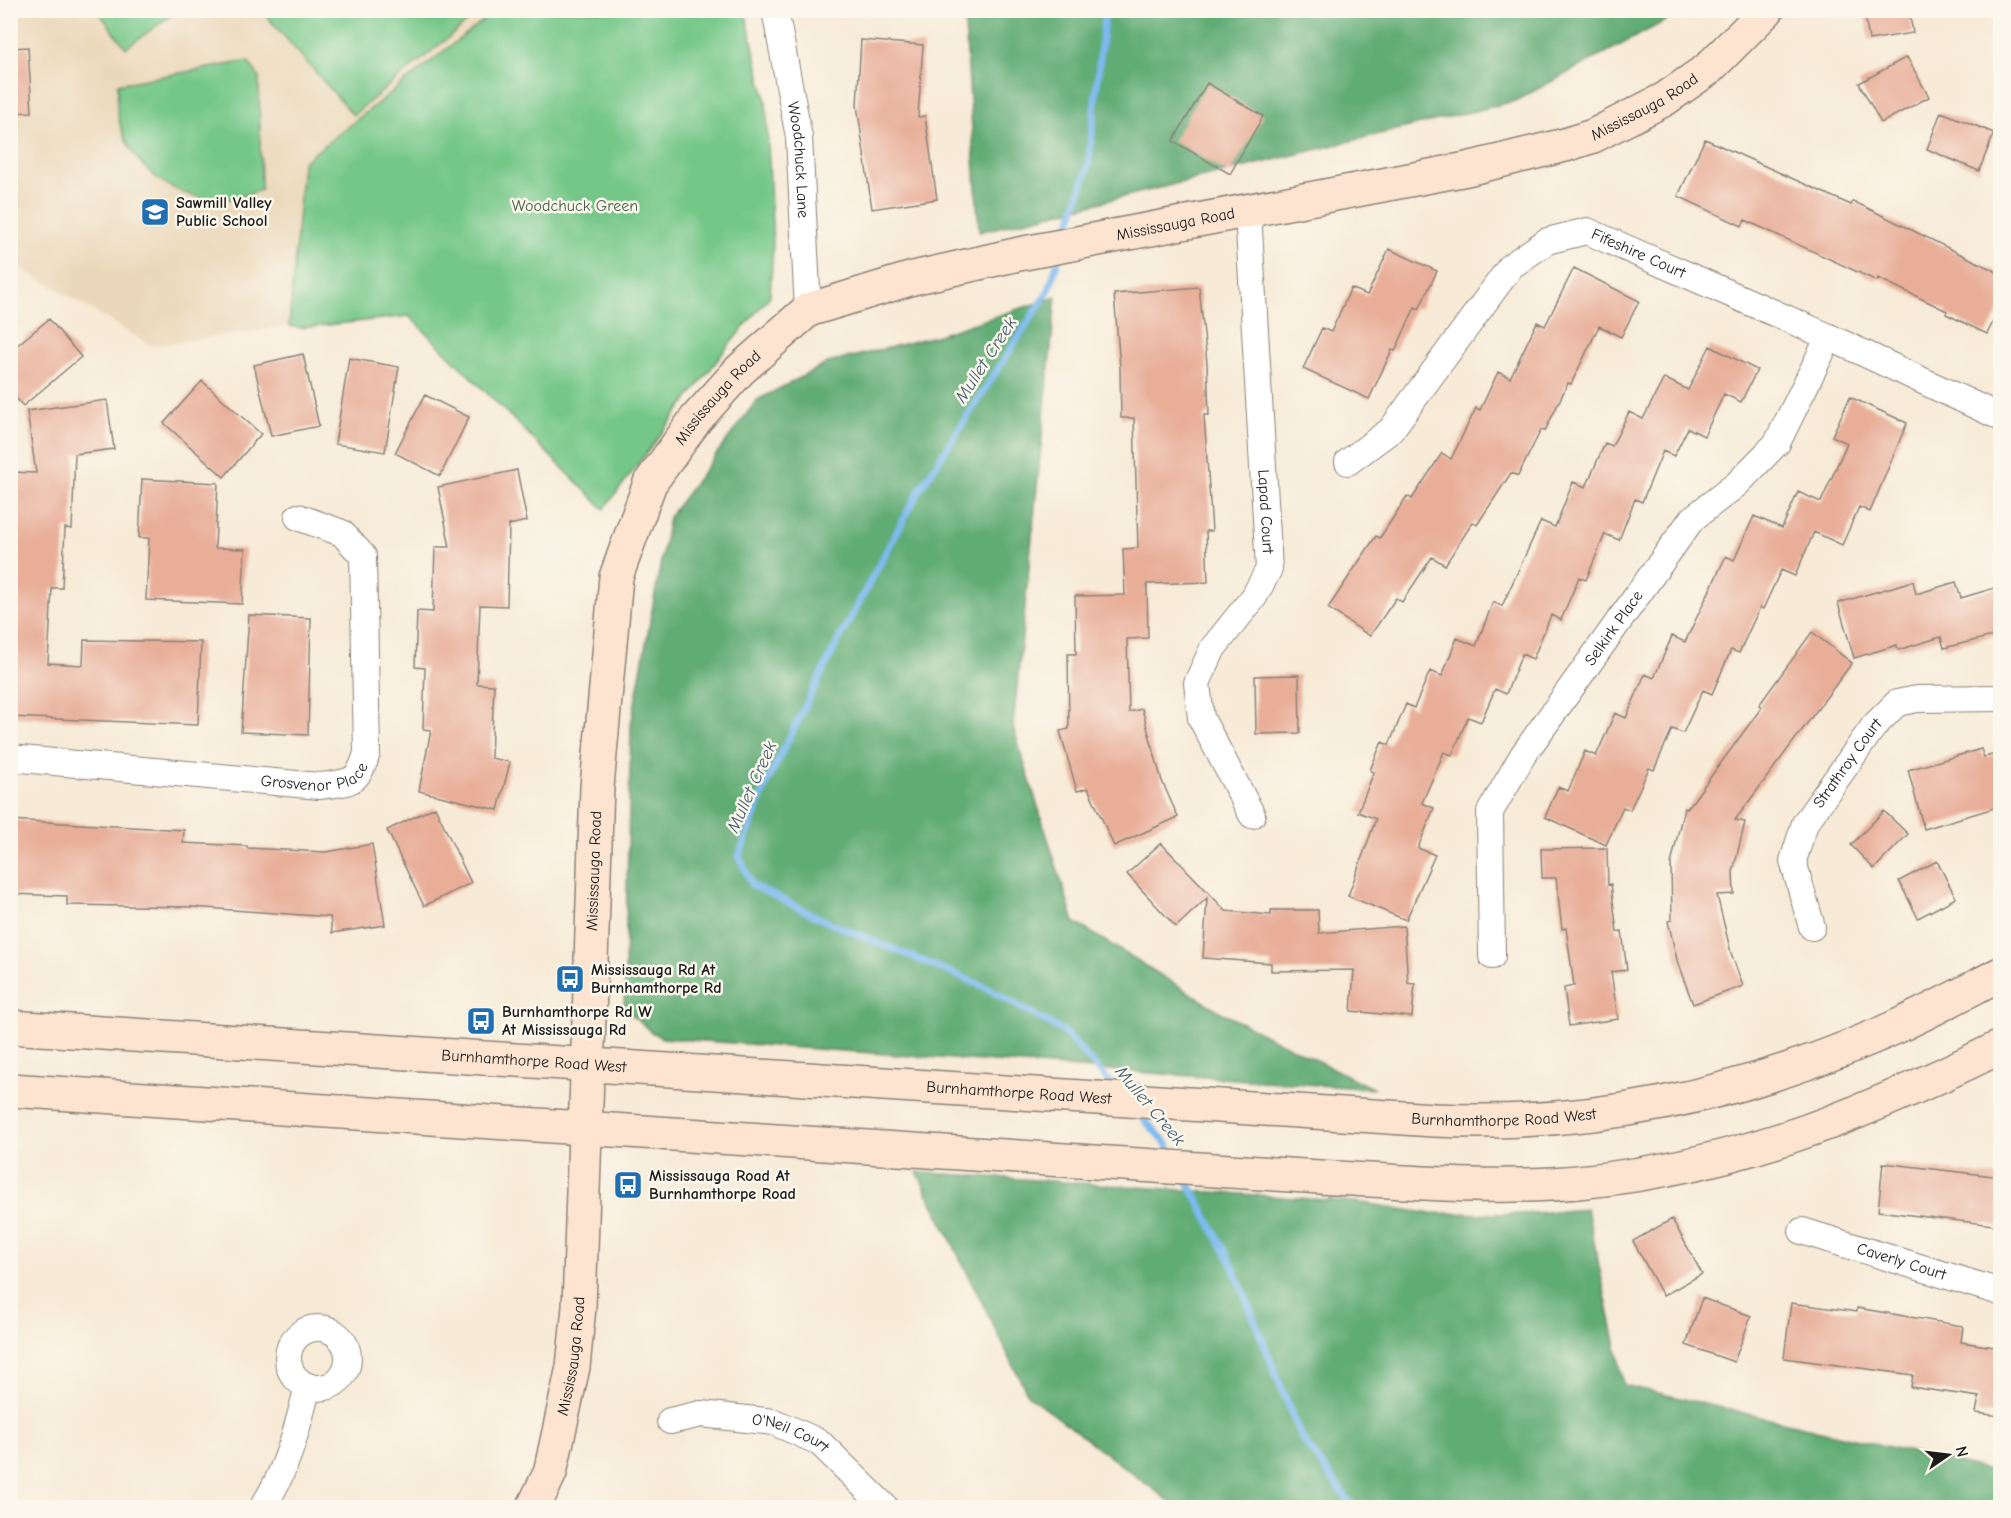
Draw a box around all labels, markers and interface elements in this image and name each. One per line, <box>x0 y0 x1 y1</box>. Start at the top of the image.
street label: Mississauga Road <box>1588 70 1702 145</box>
street label: Woodchuck Lane <box>784 100 812 219</box>
place label: Sawmill Valley Public School <box>176 194 272 230</box>
school or university icon: Sawmill Valley Public School <box>139 196 171 228</box>
park label: Woodchuck Green <box>512 197 638 215</box>
street label: Mississauga Road <box>1115 204 1236 244</box>
street label: Fifeshire Court <box>1589 225 1689 282</box>
water label: Mullet Creek <box>950 313 1022 408</box>
street label: Mississauga Road <box>671 347 765 448</box>
street label: Lapad Court <box>1254 469 1277 554</box>
street label: Selkirk Place <box>1581 587 1647 669</box>
street label: Strathroy Court <box>1810 714 1886 811</box>
water label: Mullet Creek <box>722 738 782 837</box>
street label: Grosvenor Place <box>260 760 372 795</box>
street label: Mississauga Road <box>583 810 605 931</box>
place label: Mississauga Rd At Burnhamthorpe Rd <box>591 961 722 997</box>
bus stop icon: Mississauga Rd At Burnhamthorpe Rd <box>554 963 586 995</box>
place label: Burnhamthorpe Rd W At Mississauga Rd <box>502 1003 652 1039</box>
bus stop icon: Burnhamthorpe Rd W At Mississauga Rd <box>465 1005 497 1037</box>
street label: Burnhamthorpe Road West <box>441 1046 627 1076</box>
water label: Mullet Creek <box>1110 1061 1190 1150</box>
street label: Burnhamthorpe Road West <box>926 1078 1112 1108</box>
street label: Burnhamthorpe Road West <box>1411 1105 1598 1130</box>
place label: Mississauga Road At Burnhamthorpe Road <box>649 1167 796 1203</box>
bus stop icon: Mississauga Road At Burnhamthorpe Road <box>612 1169 644 1201</box>
street label: Caverly Court <box>1855 1239 1949 1284</box>
street label: Mississauga Road <box>554 1296 588 1417</box>
street label: O'Neil Court <box>751 1411 833 1456</box>
north arrow <box>1918 1425 1978 1485</box>
text: N <box>1952 1444 1972 1459</box>

